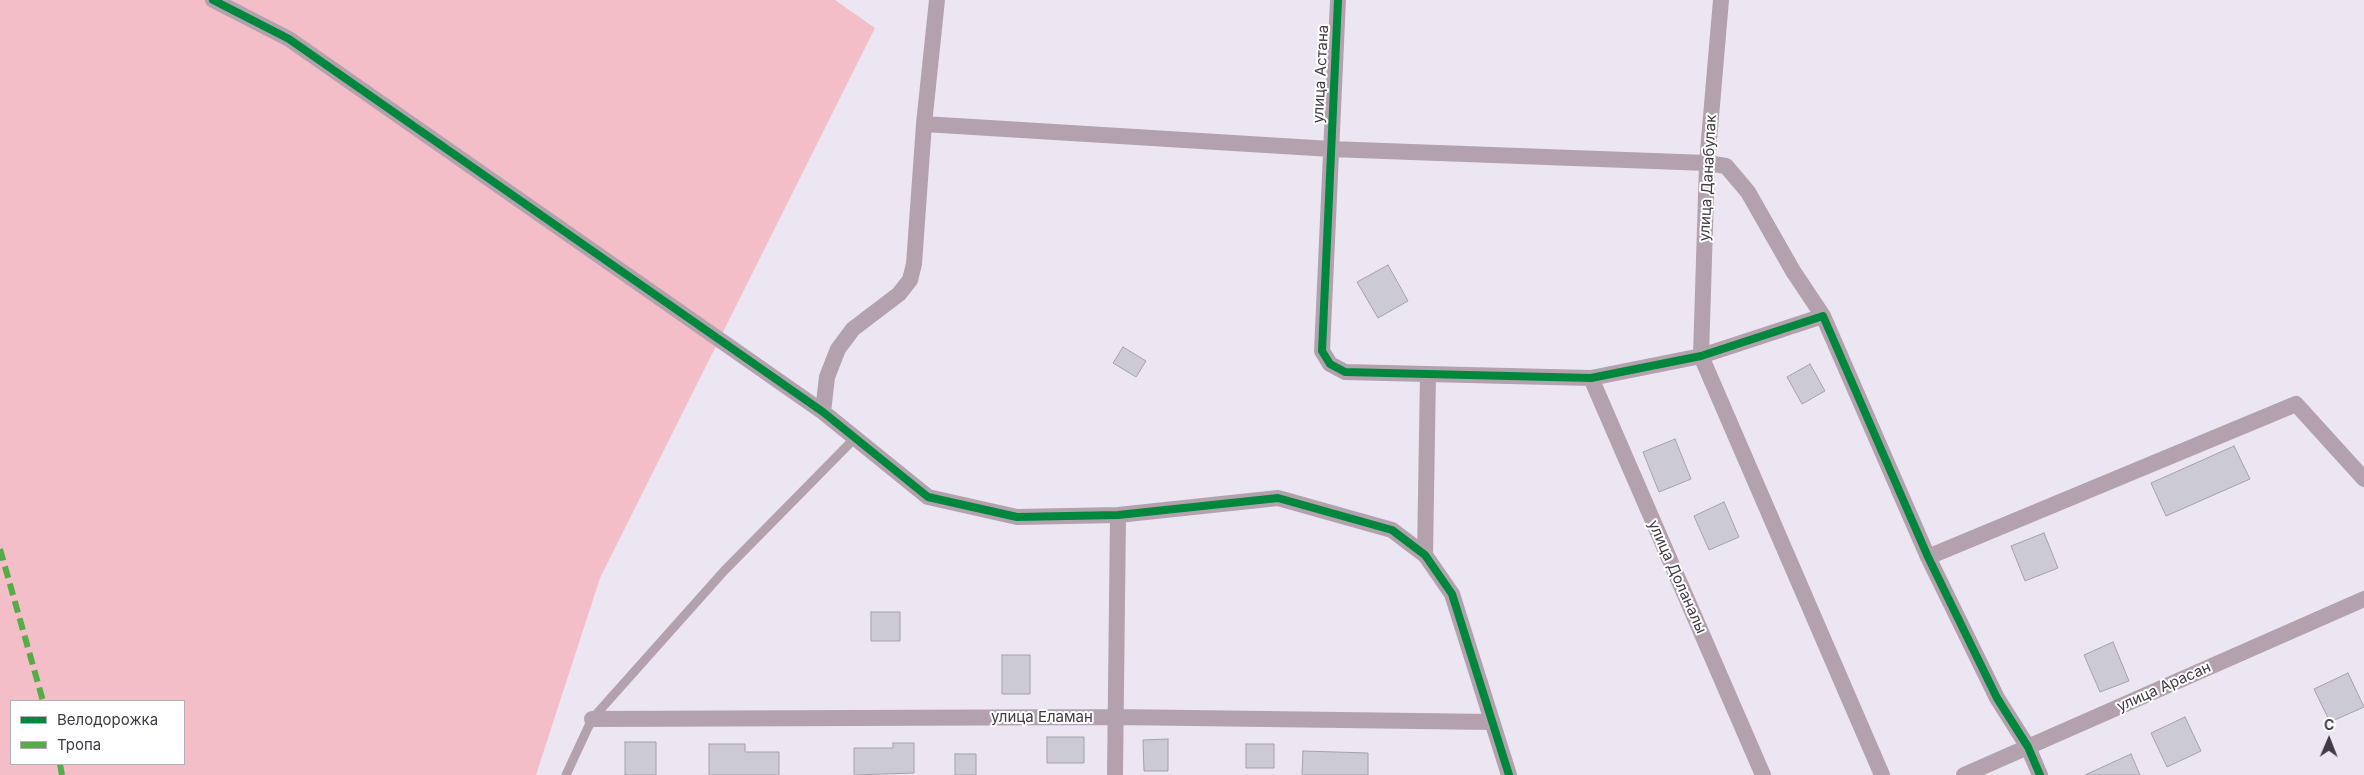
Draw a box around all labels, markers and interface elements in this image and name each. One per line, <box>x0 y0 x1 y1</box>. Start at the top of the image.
street label: улица Астана <box>1309 24 1333 124</box>
street label: улица Данабулак <box>1696 114 1720 242</box>
street label: улица Доланалы <box>1644 518 1710 636</box>
street label: улица Арасан <box>2114 658 2214 716</box>
legend <box>10 700 185 765</box>
street label: улица Еламан <box>991 708 1093 726</box>
text: Велодорожка <box>57 710 158 729</box>
north arrow <box>2304 715 2354 765</box>
text: С <box>2324 716 2335 733</box>
text: Тропа <box>57 735 101 754</box>

